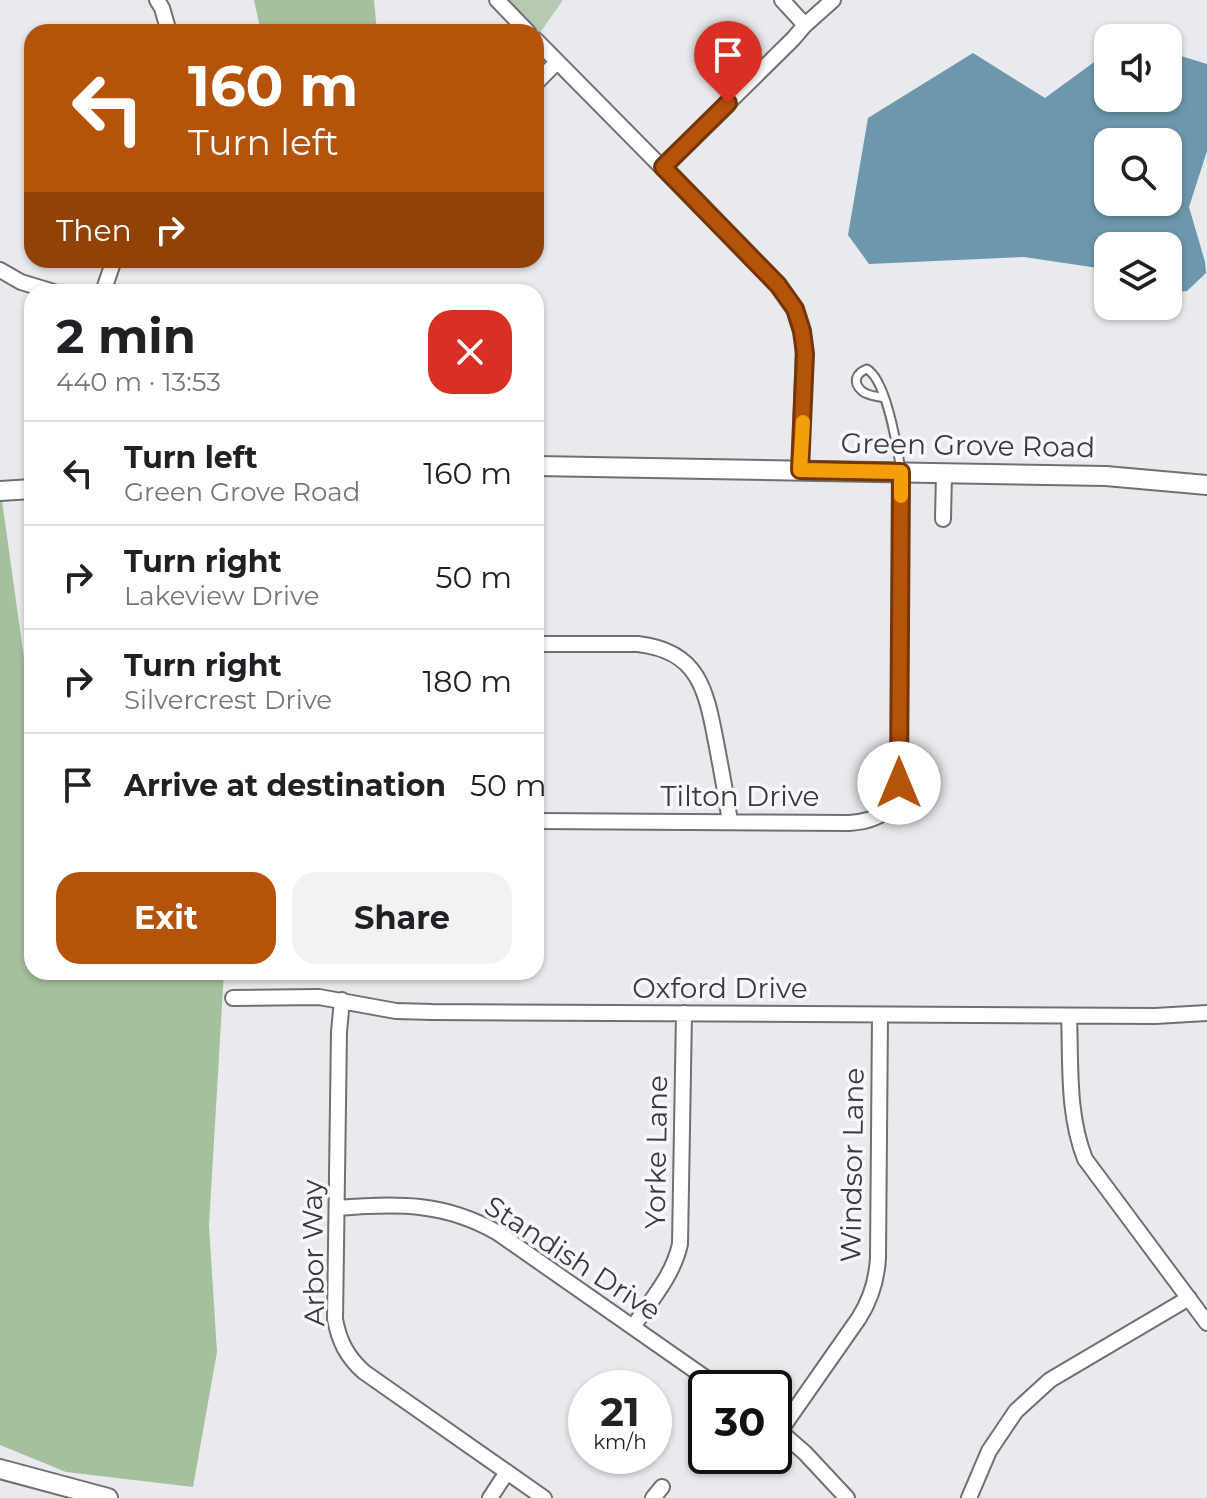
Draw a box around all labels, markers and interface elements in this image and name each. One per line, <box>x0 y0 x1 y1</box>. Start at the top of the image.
pin <box>694 21 762 103</box>
map controls <box>1094 24 1182 320</box>
button: sound <box>1094 24 1182 112</box>
icon: arrive <box>706 33 750 77</box>
text: 160 m <box>188 52 358 120</box>
icon: left <box>56 56 160 160</box>
text: Turn left <box>188 120 339 164</box>
button: search <box>1094 128 1182 216</box>
icon: right <box>148 208 192 252</box>
text: Then <box>56 212 132 249</box>
button: layers <box>1094 232 1182 320</box>
text: 2 min <box>56 307 196 365</box>
button: close <box>428 310 512 394</box>
text: 440 m · 13:53 <box>56 366 221 398</box>
street label: Green Grove Road <box>840 426 1096 464</box>
text: Turn left <box>124 439 257 476</box>
icon: left <box>56 451 100 495</box>
text: 160 m <box>423 455 512 492</box>
text: Green Grove Road <box>124 476 360 508</box>
text: Turn right <box>124 543 281 580</box>
icon: right <box>56 555 100 599</box>
text: 50 m <box>435 559 512 596</box>
text: Lakeview Drive <box>124 580 319 612</box>
text: Turn right <box>124 647 281 684</box>
icon: right <box>56 659 100 703</box>
text: 180 m <box>422 663 512 700</box>
text: Silvercrest Drive <box>124 684 332 716</box>
position arrow <box>857 741 941 825</box>
icon: arrive <box>56 763 100 807</box>
text: Arrive at destination <box>124 767 446 804</box>
text: 50 m <box>470 767 547 804</box>
street label: Tilton Drive <box>661 779 819 813</box>
button: Exit <box>56 872 276 964</box>
button: Share <box>292 872 512 964</box>
street label: Oxford Drive <box>632 971 808 1005</box>
street label: Windsor Lane <box>833 1067 871 1263</box>
street label: Yorke Lane <box>638 1075 674 1229</box>
street label: Arbor Way <box>295 1178 331 1327</box>
street label: Standish Drive <box>479 1188 667 1328</box>
speed limit sign: 30 <box>688 1370 792 1474</box>
text: 21 <box>600 1387 640 1436</box>
text: km/h <box>593 1430 647 1454</box>

